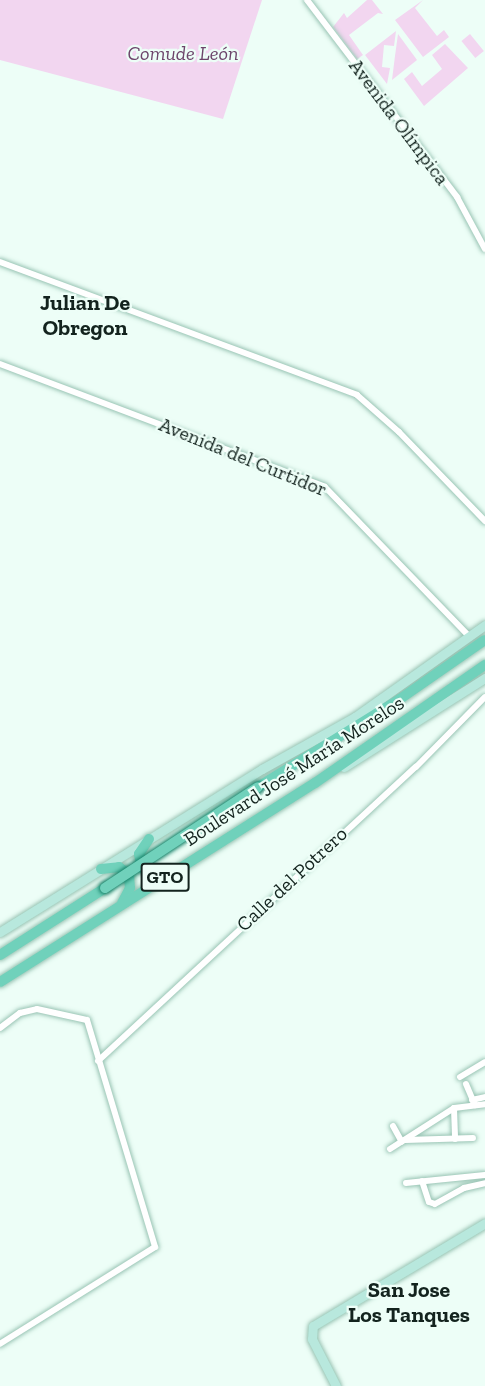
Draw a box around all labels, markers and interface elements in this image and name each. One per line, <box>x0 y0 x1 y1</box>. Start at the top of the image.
park label: Comude León <box>127 41 239 65</box>
street label: Avenida Olímpica <box>344 54 454 190</box>
district label: Julian De Obregon <box>40 289 130 340</box>
street label: Avenida del Curtidor <box>156 412 330 502</box>
street label: Boulevard José María Morelos <box>179 691 409 851</box>
street label: Calle del Potrero <box>232 822 352 936</box>
road number: GTO <box>140 862 190 892</box>
district label: San Jose Los Tanques <box>348 1276 470 1328</box>

